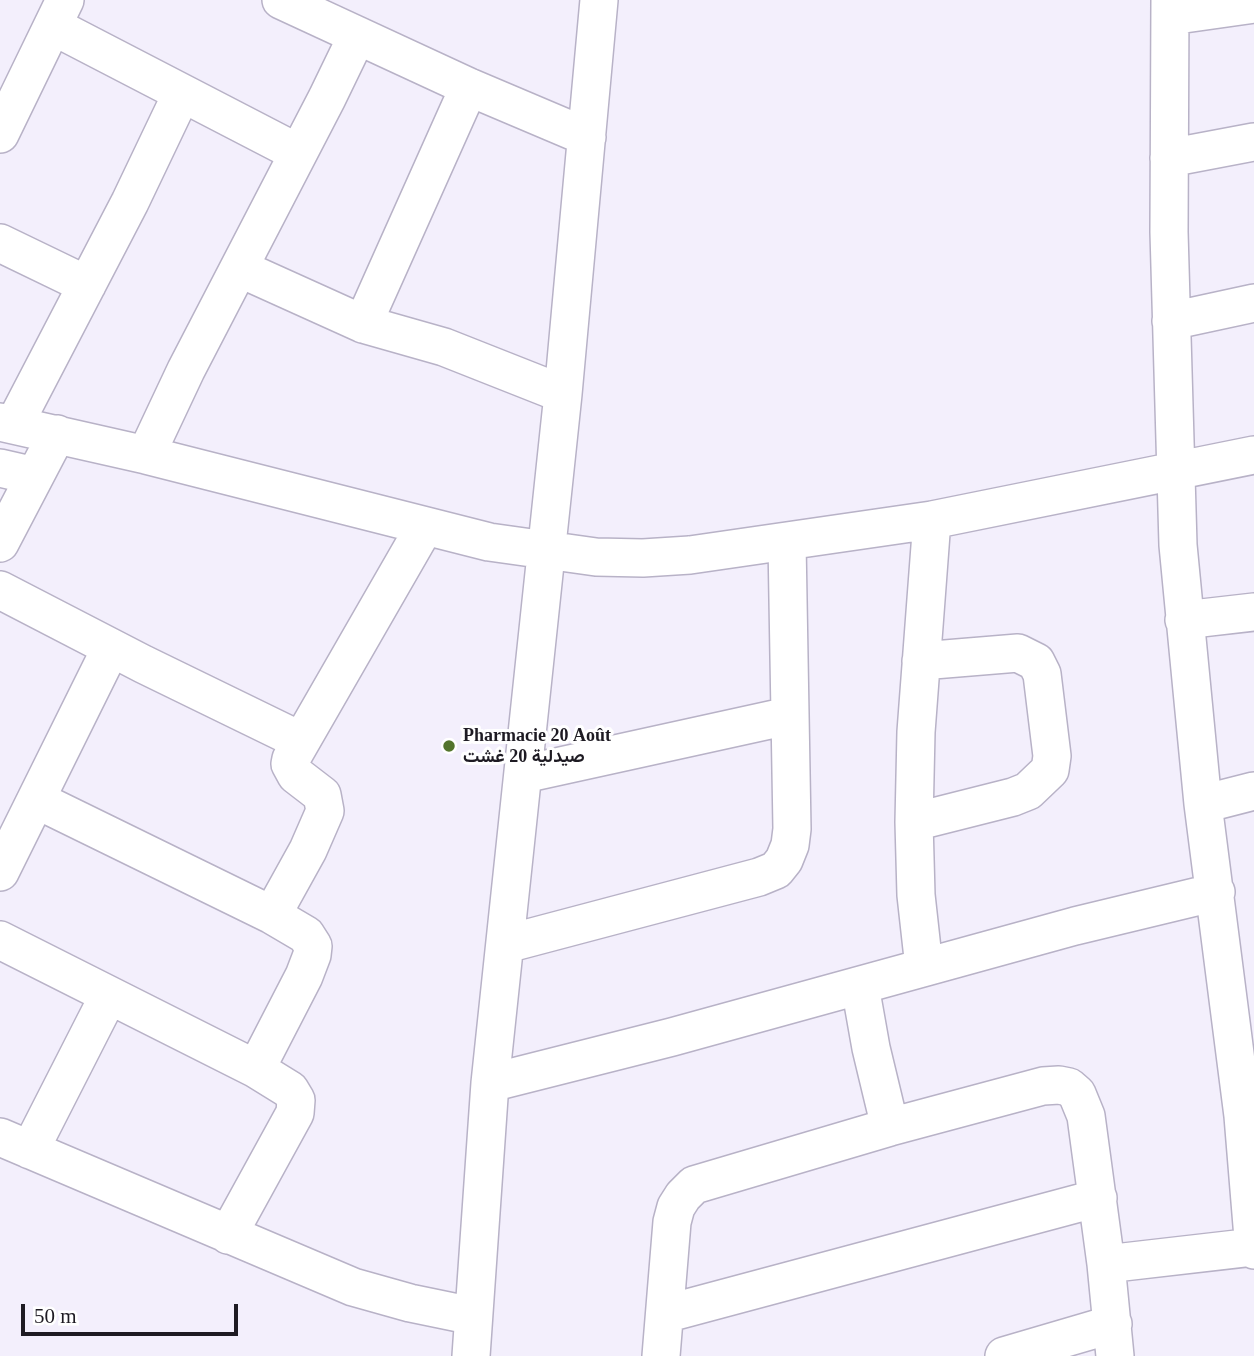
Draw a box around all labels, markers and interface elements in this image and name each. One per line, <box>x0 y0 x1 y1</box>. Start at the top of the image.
place label: Pharmacie 20 Août صيدلية 20 غشت <box>463 725 611 768</box>
marker: Pharmacie 20 Août صيدلية 20 غشت <box>441 738 457 754</box>
scale bar <box>24 1290 242 1334</box>
text: 50 m <box>34 1304 77 1328</box>

